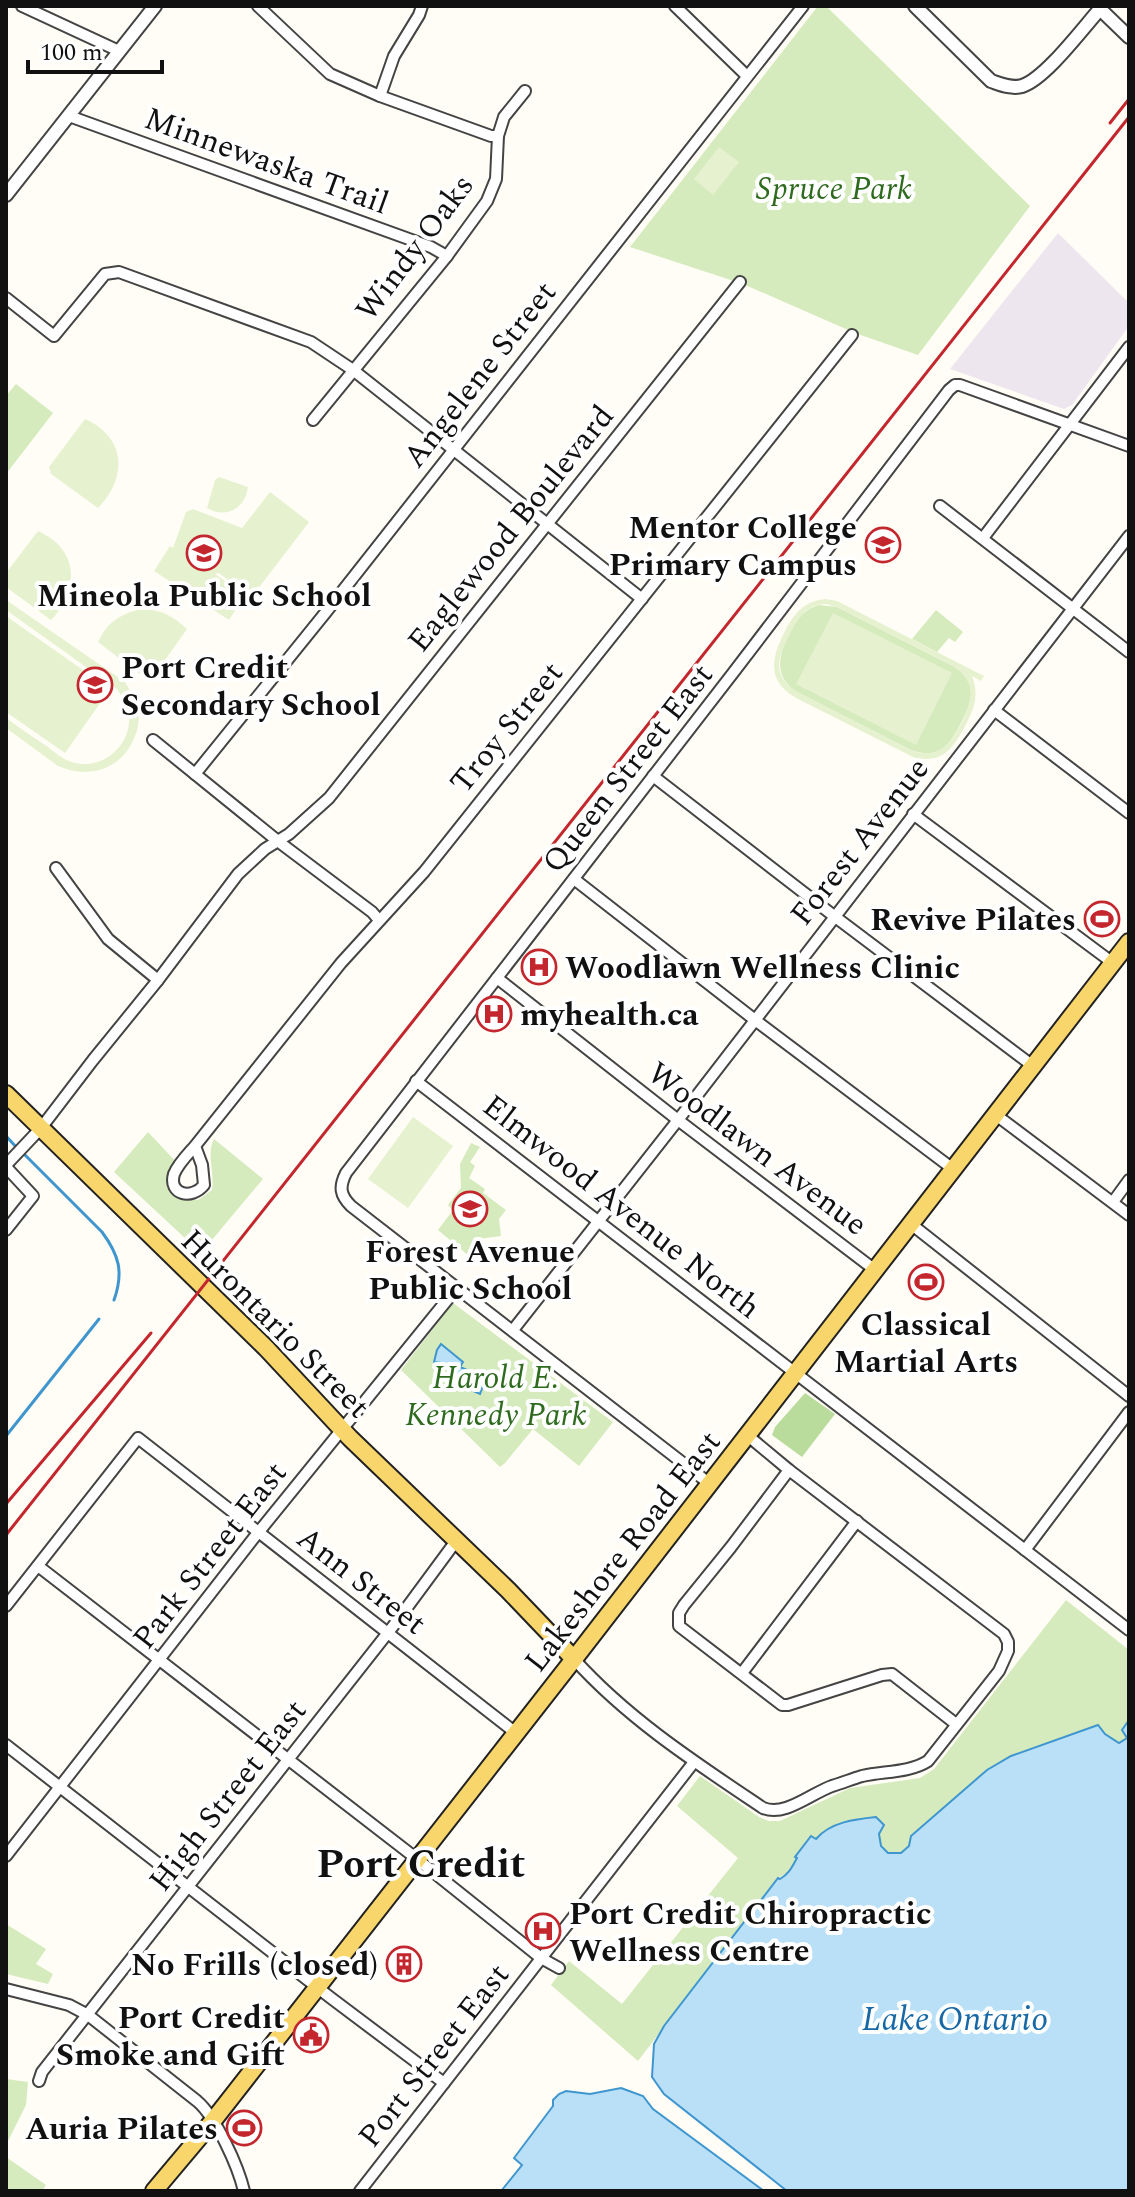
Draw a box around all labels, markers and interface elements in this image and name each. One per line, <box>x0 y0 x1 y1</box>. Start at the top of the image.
scale bar <box>28 24 162 74</box>
text: 100 m <box>40 35 103 71</box>
street label: Minnewaska Trail <box>137 94 395 228</box>
street label: Windy Oaks <box>343 164 487 332</box>
park label: Spruce Park <box>756 165 912 214</box>
street label: Angelene Street <box>391 271 569 479</box>
street label: Eaglewood Boulevard <box>396 394 627 663</box>
place label: Mentor College Primary Campus <box>609 504 857 590</box>
school or university icon: Mentor College Primary Campus <box>864 526 902 564</box>
school or university icon: Mineola Public School <box>185 534 223 572</box>
place label: Mineola Public School <box>37 572 371 621</box>
place label: Port Credit Secondary School <box>121 644 381 730</box>
street label: Troy Street <box>438 651 576 805</box>
street label: Queen Street East <box>530 653 726 884</box>
school or university icon: Port Credit Secondary School <box>76 666 114 704</box>
street label: Forest Avenue <box>779 747 942 937</box>
place label: Revive Pilates <box>870 896 1076 945</box>
sports icon: Revive Pilates <box>1083 900 1121 938</box>
place label: Woodlawn Wellness Clinic <box>565 944 960 993</box>
hospital icon: Woodlawn Wellness Clinic <box>520 948 558 986</box>
place label: myhealth.ca <box>520 991 699 1040</box>
hospital icon: myhealth.ca <box>475 995 513 1033</box>
street label: Woodlawn Avenue <box>637 1050 878 1248</box>
street label: Elmwood Avenue North <box>471 1083 771 1332</box>
school or university icon: Forest Avenue Public School <box>451 1190 489 1228</box>
street label: Hurontario Street <box>169 1218 381 1430</box>
place label: Forest Avenue Public School <box>365 1228 575 1314</box>
sports icon: Classical Martial Arts <box>907 1263 945 1301</box>
place label: Classical Martial Arts <box>834 1301 1018 1387</box>
park label: Harold E. Kennedy Park <box>405 1354 587 1440</box>
street label: Lakeshore Road East <box>513 1420 734 1684</box>
street label: Park Street East <box>121 1451 299 1661</box>
street label: Ann Street <box>286 1515 437 1648</box>
street label: High Street East <box>137 1689 319 1903</box>
district label: Port Credit <box>317 1835 525 1896</box>
place label: Port Credit Chiropractic Wellness Centre <box>569 1890 931 1976</box>
hospital icon: Port Credit Chiropractic Wellness Centre <box>524 1912 562 1950</box>
place label: No Frills (closed) <box>131 1941 378 1990</box>
building icon: No Frills (closed) <box>385 1945 423 1983</box>
street label: Port Street East <box>346 1953 522 2159</box>
place label: Port Credit Smoke and Gift <box>56 1994 285 2080</box>
water label: Lake Ontario <box>862 1994 1048 2046</box>
public building icon: Port Credit Smoke and Gift <box>292 2016 330 2054</box>
place label: Auria Pilates <box>25 2105 218 2154</box>
sports icon: Auria Pilates <box>225 2109 263 2147</box>

